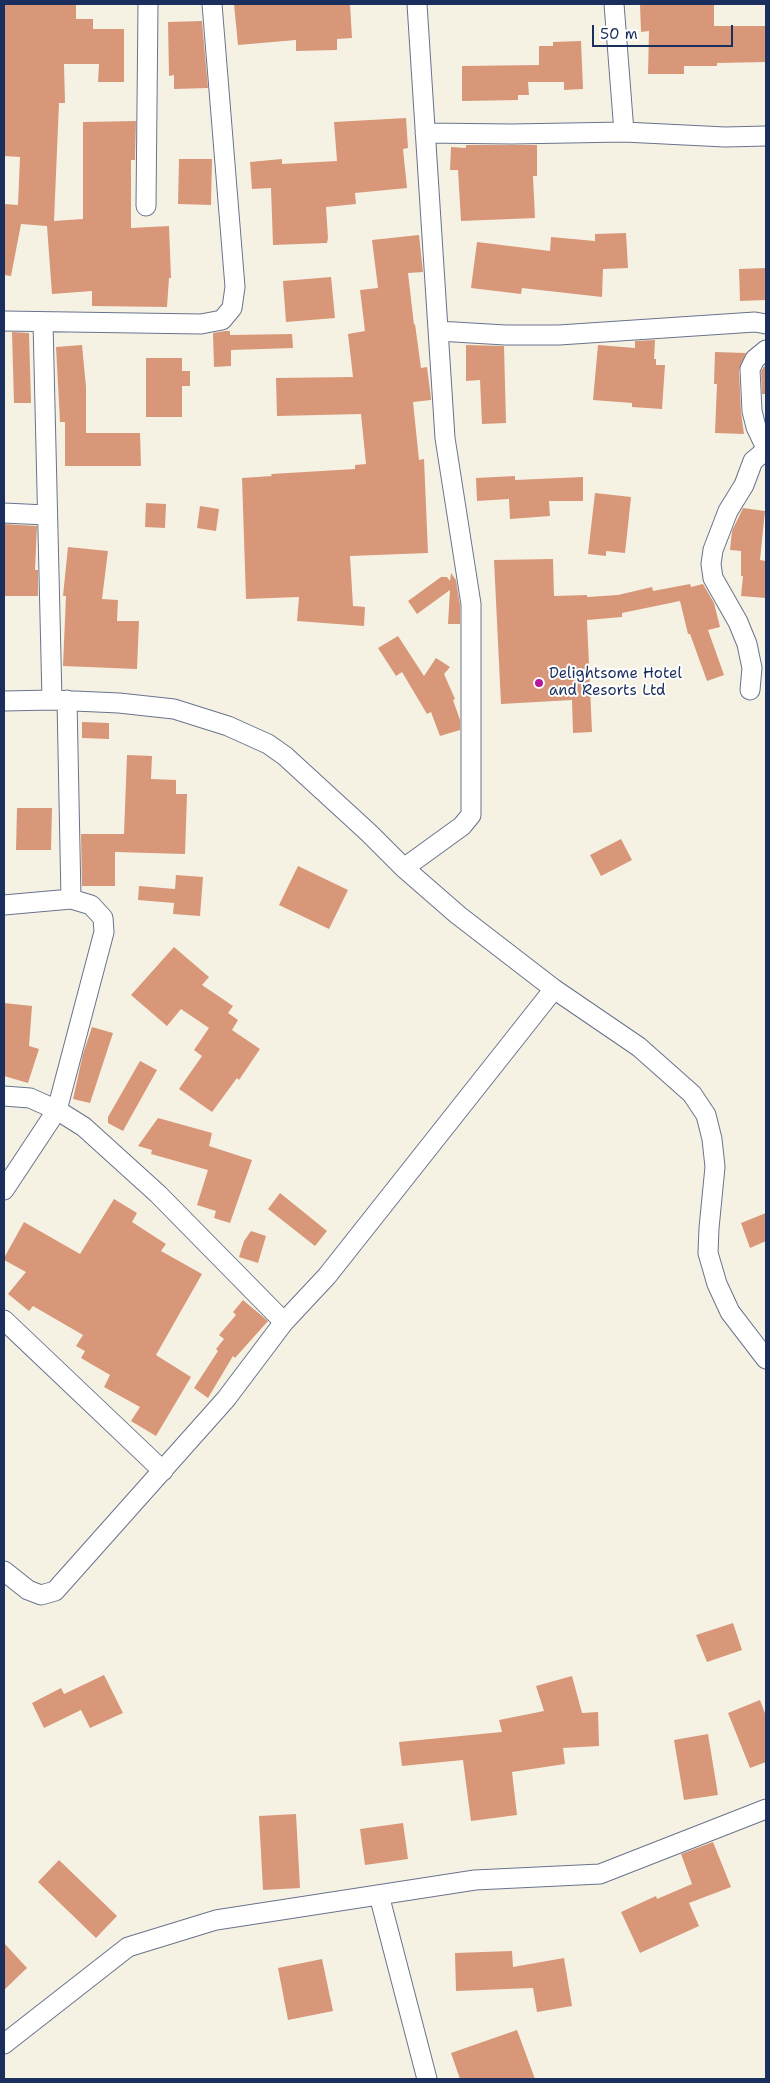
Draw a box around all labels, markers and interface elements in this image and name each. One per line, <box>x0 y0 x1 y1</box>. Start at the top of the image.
scale bar <box>595 15 736 47</box>
text: 50 m <box>600 24 638 44</box>
place label: Delightsome Hotel and Resorts Ltd <box>549 665 682 700</box>
marker: Delightsome Hotel and Resorts Ltd <box>533 677 545 689</box>

